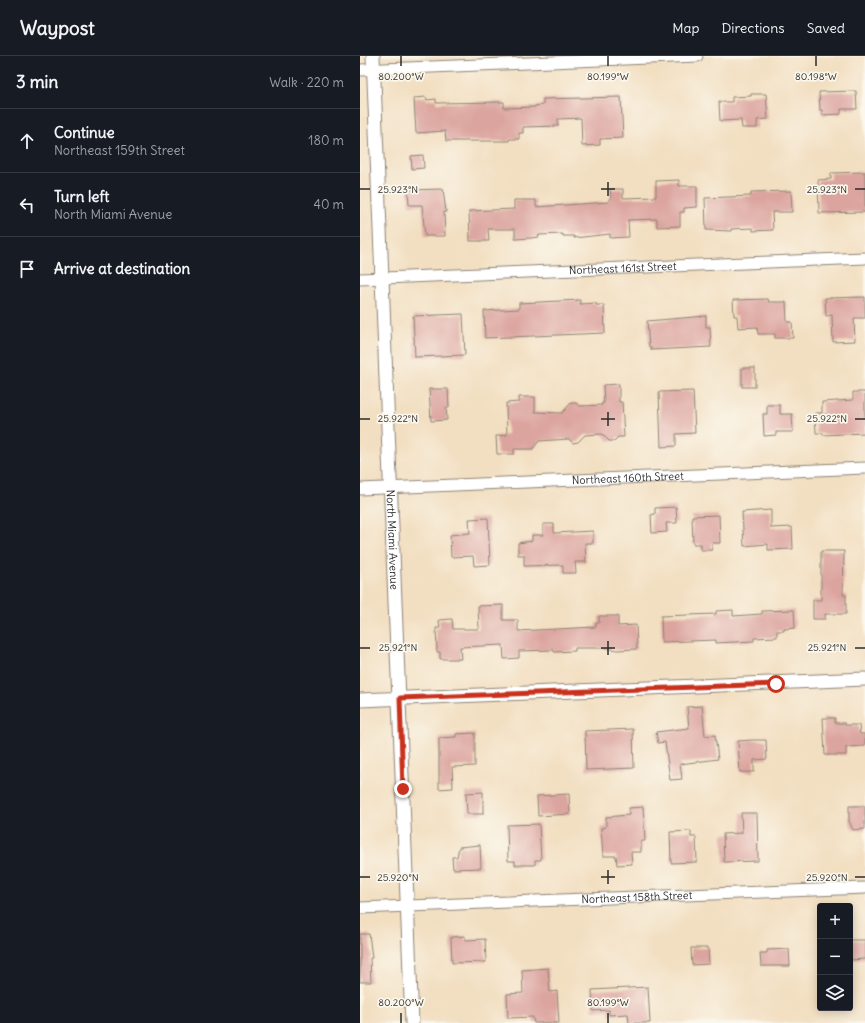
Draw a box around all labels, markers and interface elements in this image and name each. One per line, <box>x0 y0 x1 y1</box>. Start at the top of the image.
text: Waypost <box>20 16 95 40</box>
text: Map <box>672 19 699 37</box>
text: Directions <box>721 19 785 37</box>
text: Saved <box>807 19 845 37</box>
text: 80.200°W <box>378 70 424 83</box>
text: 80.199°W <box>587 70 629 83</box>
text: 80.198°W <box>795 70 837 83</box>
text: 3 min <box>16 71 58 93</box>
text: Walk · 220 m <box>269 74 344 91</box>
text: Continue <box>54 123 115 142</box>
icon: ahead <box>16 130 38 152</box>
text: 180 m <box>308 132 344 149</box>
text: Northeast 159th Street <box>54 142 185 159</box>
text: 25.923°N <box>378 183 418 196</box>
text: 25.923°N <box>807 183 847 196</box>
text: Turn left <box>54 187 109 206</box>
icon: left <box>16 194 38 216</box>
text: 40 m <box>313 196 344 213</box>
text: North Miami Avenue <box>54 206 172 223</box>
icon: arrive <box>16 258 38 280</box>
text: Arrive at destination <box>54 259 190 278</box>
street label: Northeast 161st Street <box>569 259 677 277</box>
text: 25.922°N <box>378 412 418 425</box>
text: 25.922°N <box>807 412 847 425</box>
street label: Northeast 160th Street <box>572 469 684 487</box>
street label: North Miami Avenue <box>383 489 402 590</box>
text: 25.921°N <box>379 641 417 654</box>
text: 25.921°N <box>808 641 846 654</box>
route start <box>767 675 785 693</box>
route end <box>394 780 412 798</box>
text: 25.920°N <box>377 871 419 884</box>
text: 25.920°N <box>806 871 848 884</box>
street label: Northeast 158th Street <box>581 888 693 906</box>
map controls <box>817 903 853 1011</box>
button: + <box>817 903 853 939</box>
button: − <box>817 939 853 975</box>
button: layers <box>817 975 853 1011</box>
text: 80.200°W <box>378 996 424 1009</box>
text: 80.199°W <box>587 996 629 1009</box>

